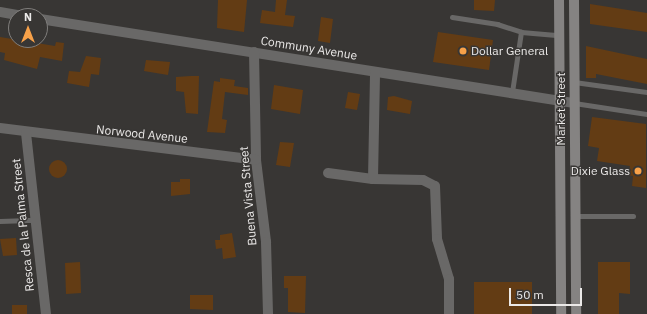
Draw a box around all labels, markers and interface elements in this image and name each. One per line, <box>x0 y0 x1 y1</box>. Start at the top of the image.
north arrow <box>8 8 48 48</box>
text: N <box>24 10 32 24</box>
street label: Communy Avenue <box>260 33 358 63</box>
place label: Dollar General <box>471 44 548 58</box>
marker: Dollar General <box>458 46 468 56</box>
street label: Market Street <box>554 72 568 146</box>
street label: Norwood Avenue <box>95 122 189 146</box>
street label: Buena Vista Street <box>236 146 260 246</box>
street label: Resca de la Palma Street <box>9 158 37 292</box>
place label: Dixie Glass <box>571 164 630 178</box>
marker: Dixie Glass <box>633 166 643 176</box>
scale bar <box>511 280 584 306</box>
text: 50 m <box>516 287 544 302</box>

